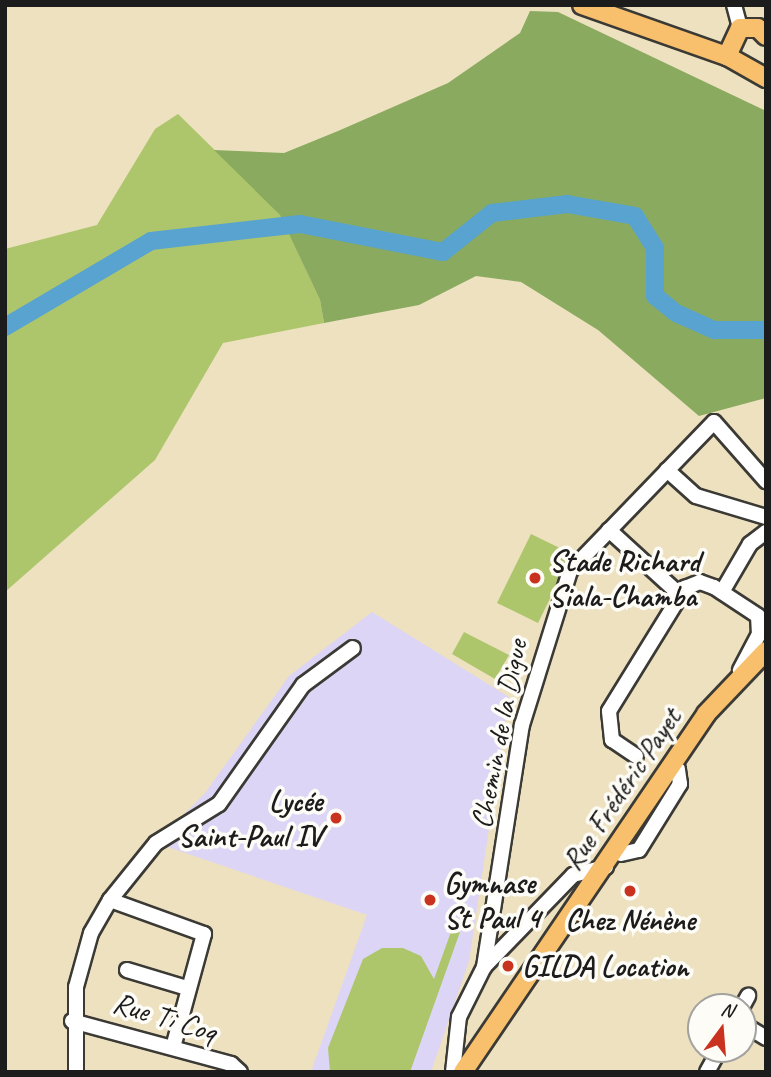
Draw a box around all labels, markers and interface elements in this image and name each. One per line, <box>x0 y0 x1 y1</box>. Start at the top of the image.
place label: Stade Richard Siala-Chamba <box>549 543 699 614</box>
marker: Stade Richard Siala-Chamba <box>527 570 543 586</box>
street label: Chemin de la Digue <box>463 636 535 832</box>
street label: Rue Frédéric Payet <box>553 701 689 877</box>
place label: Lycée Saint-Paul IV <box>177 783 322 854</box>
marker: Lycée Saint-Paul IV <box>328 810 344 826</box>
place label: Gymnase St Paul 4 <box>444 865 540 936</box>
marker: Chez Nénène <box>622 883 638 899</box>
marker: Gymnase St Paul 4 <box>422 892 438 908</box>
place label: Chez Nénène <box>565 902 695 938</box>
place label: GILDA Location <box>522 948 688 984</box>
marker: GILDA Location <box>500 958 516 974</box>
street label: Rue Ti Coq <box>109 984 221 1050</box>
north arrow <box>687 993 757 1063</box>
text: N <box>718 997 736 1023</box>

